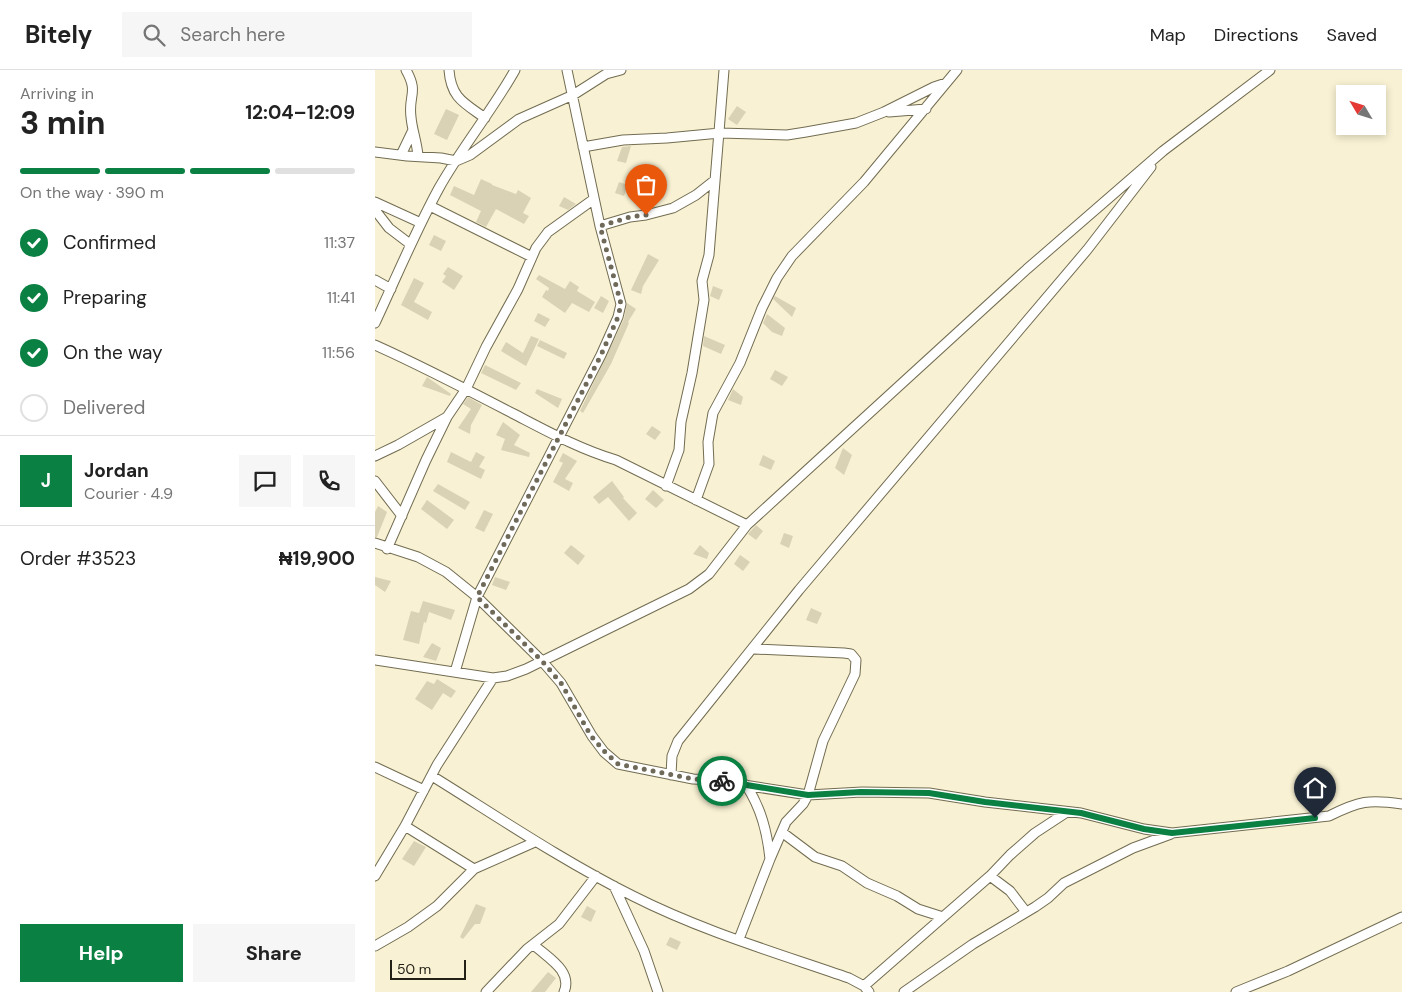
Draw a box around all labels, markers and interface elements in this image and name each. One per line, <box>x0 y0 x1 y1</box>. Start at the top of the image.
search box <box>122 12 472 57</box>
text: Bitely <box>25 19 92 50</box>
icon: search <box>140 21 168 49</box>
text: Search here <box>180 22 285 47</box>
text: Map <box>1150 23 1186 47</box>
text: Directions <box>1214 23 1299 47</box>
text: Saved <box>1327 23 1377 47</box>
text: Arriving in <box>20 83 94 104</box>
north arrow <box>1336 85 1386 135</box>
map controls <box>1336 85 1386 135</box>
text: 12:04–12:09 <box>245 100 355 125</box>
text: 3 min <box>20 102 105 144</box>
pin <box>625 164 667 215</box>
icon: bag <box>632 171 660 199</box>
text: On the way · 390 m <box>20 182 164 203</box>
icon: check <box>20 229 48 257</box>
text: Confirmed <box>63 230 156 255</box>
text: 11:37 <box>324 232 355 253</box>
icon: check <box>20 284 48 312</box>
text: Preparing <box>63 285 147 310</box>
text: 11:41 <box>327 287 355 308</box>
icon: check <box>20 339 48 367</box>
text: On the way <box>63 340 163 365</box>
text: 11:56 <box>322 342 355 363</box>
text: Delivered <box>63 395 145 420</box>
button: chat <box>239 455 291 507</box>
button: phone <box>303 455 355 507</box>
text: Jordan <box>84 458 149 483</box>
text: J <box>41 468 51 493</box>
text: Courier · 4.9 <box>84 483 173 504</box>
text: Order #3523 <box>20 546 136 571</box>
text: ₦19,900 <box>279 546 355 571</box>
courier <box>697 756 747 806</box>
icon: bike <box>708 767 736 795</box>
pin <box>1294 767 1336 818</box>
icon: home <box>1301 774 1329 802</box>
button: Help <box>20 924 183 982</box>
button: Share <box>193 924 355 982</box>
scale bar <box>390 957 466 980</box>
text: 50 m <box>397 960 431 978</box>

